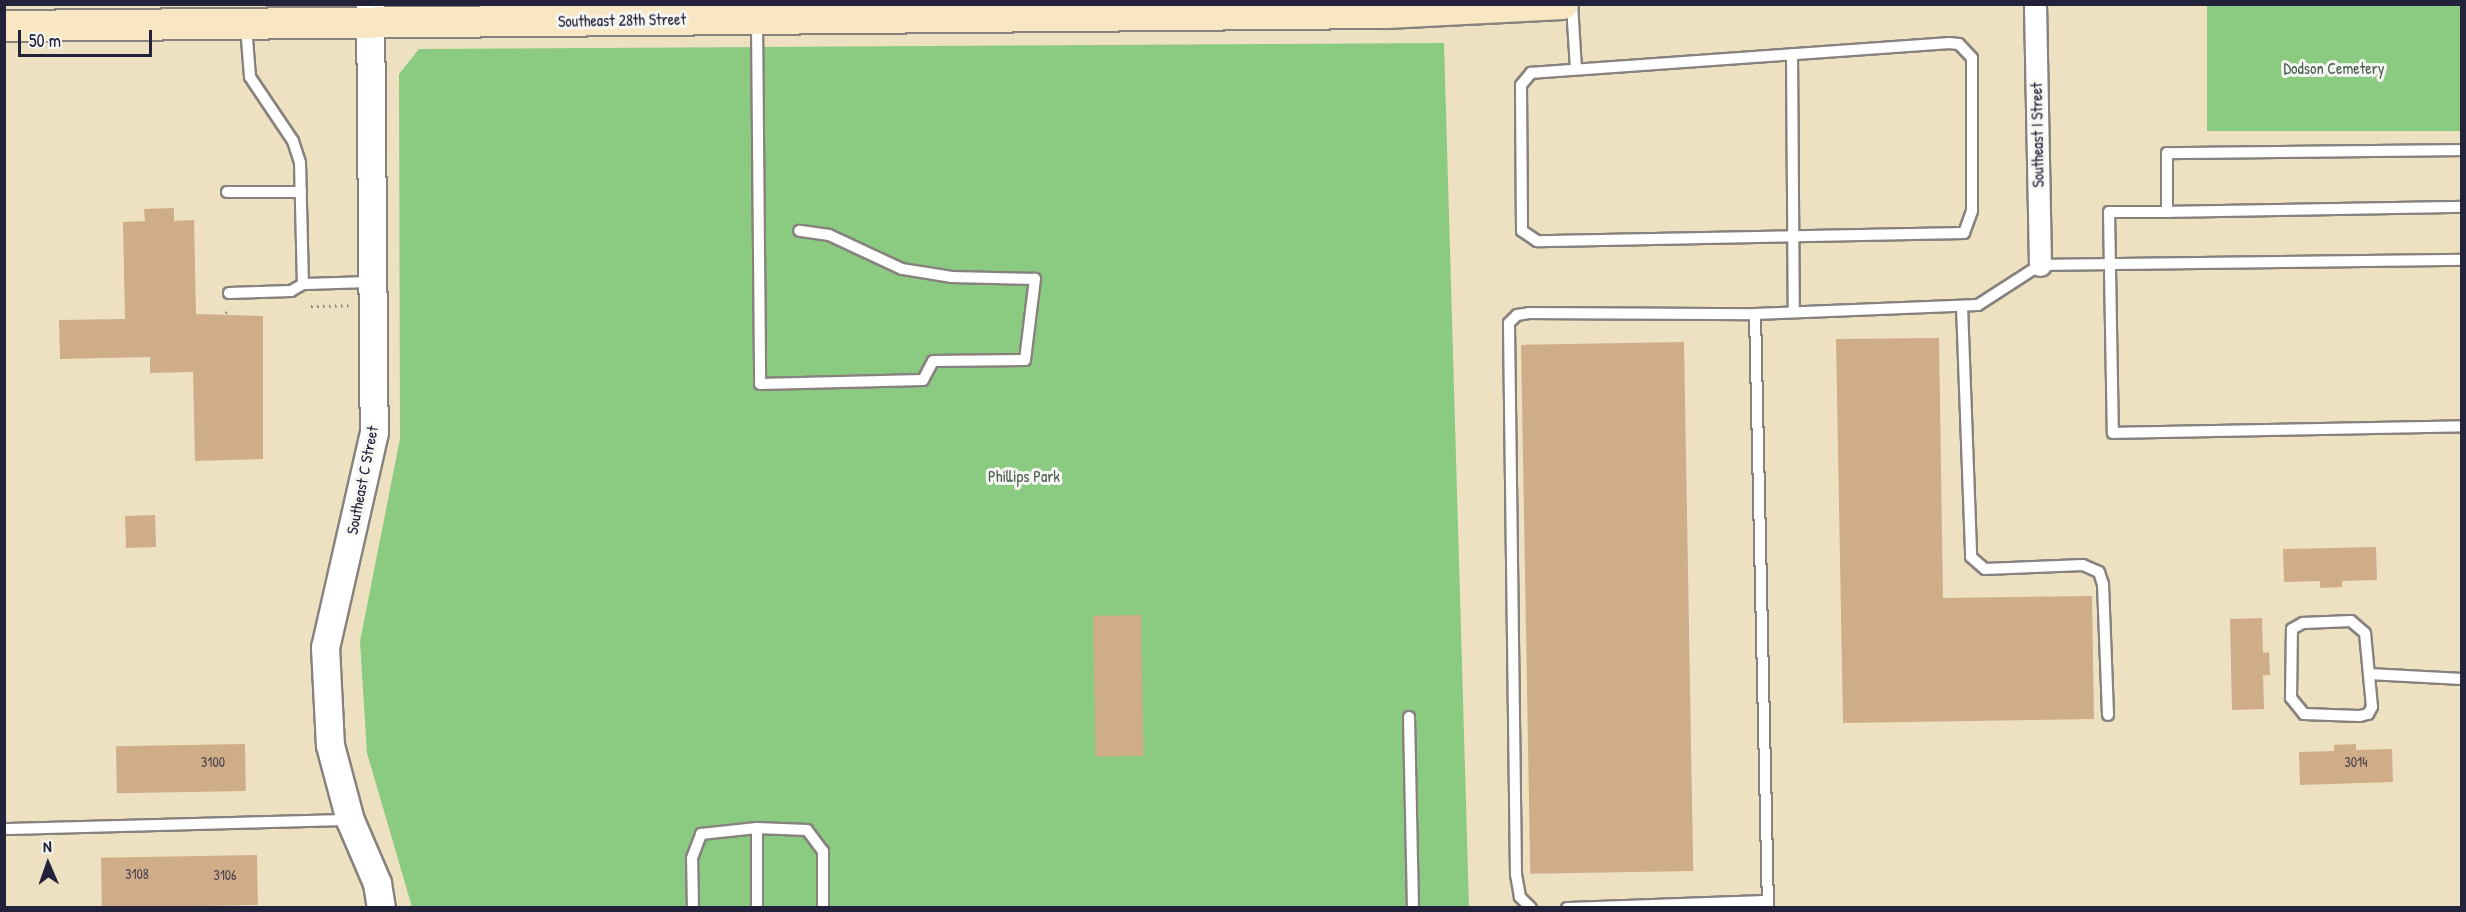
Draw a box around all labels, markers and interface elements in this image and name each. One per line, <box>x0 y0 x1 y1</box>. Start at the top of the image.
street label: Southeast 28th Street <box>558 9 686 31</box>
scale bar <box>21 18 154 56</box>
text: 50 m <box>29 28 61 53</box>
park label: Dodson Cemetery <box>2284 58 2384 78</box>
street label: Southeast I Street <box>2026 82 2048 188</box>
street label: Southeast C Street <box>342 424 382 536</box>
park label: Phillips Park <box>988 466 1060 486</box>
house number: 3100 <box>201 754 225 770</box>
house number: 3014 <box>2345 754 2367 770</box>
north arrow <box>18 834 78 894</box>
text: N <box>43 835 52 857</box>
house number: 3108 <box>125 866 149 882</box>
house number: 3106 <box>213 867 237 883</box>

